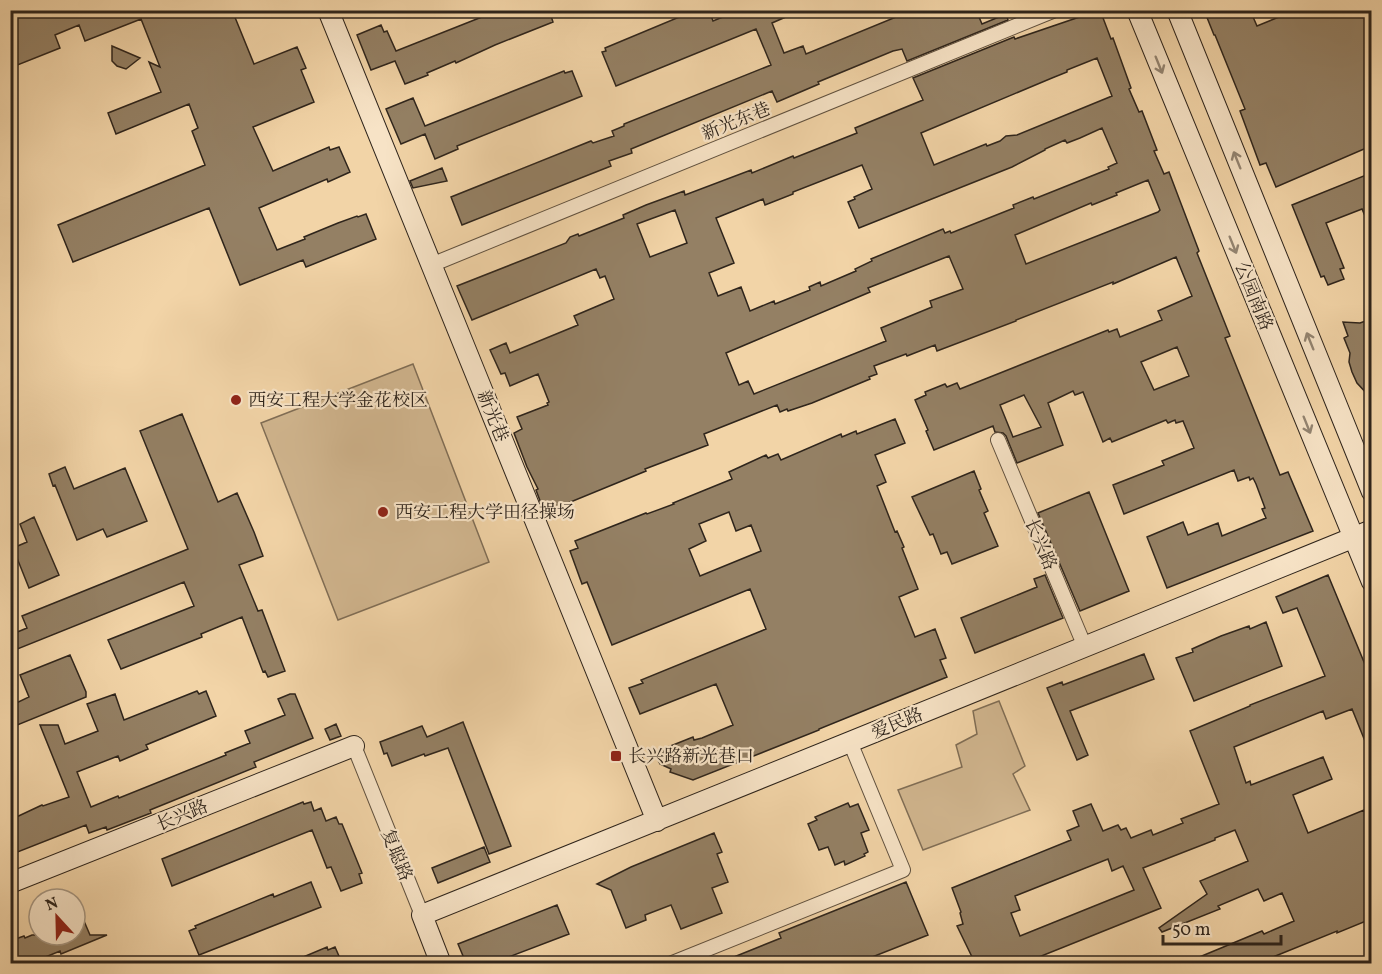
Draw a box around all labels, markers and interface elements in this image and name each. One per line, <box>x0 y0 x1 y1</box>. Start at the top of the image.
one-way arrow <box>1154 55 1165 73</box>
street label: 新光东巷 <box>699 97 775 147</box>
one-way arrow <box>1231 151 1242 170</box>
one-way arrow <box>1228 235 1239 254</box>
street label: 公园南路 <box>1228 259 1278 335</box>
one-way arrow <box>1304 332 1315 351</box>
street label: 新光巷 <box>470 387 513 446</box>
place label: 西安工程大学金花校区 <box>248 389 428 414</box>
marker: 西安工程大学金花校区 <box>229 393 243 407</box>
one-way arrow <box>1302 416 1313 434</box>
place label: 西安工程大学田径操场 <box>395 501 575 526</box>
marker: 西安工程大学田径操场 <box>376 505 390 519</box>
street label: 长兴路 <box>1018 515 1062 574</box>
street label: 爱民路 <box>868 703 927 746</box>
place label: 长兴路新光巷口 <box>628 745 754 770</box>
marker: 长兴路新光巷口 <box>609 749 623 763</box>
street label: 长兴路 <box>153 795 212 838</box>
street label: 复聪路 <box>374 826 417 885</box>
north arrow <box>27 887 87 947</box>
text: N <box>43 892 62 917</box>
scale bar <box>1163 908 1282 946</box>
text: 50 m <box>1172 918 1211 943</box>

